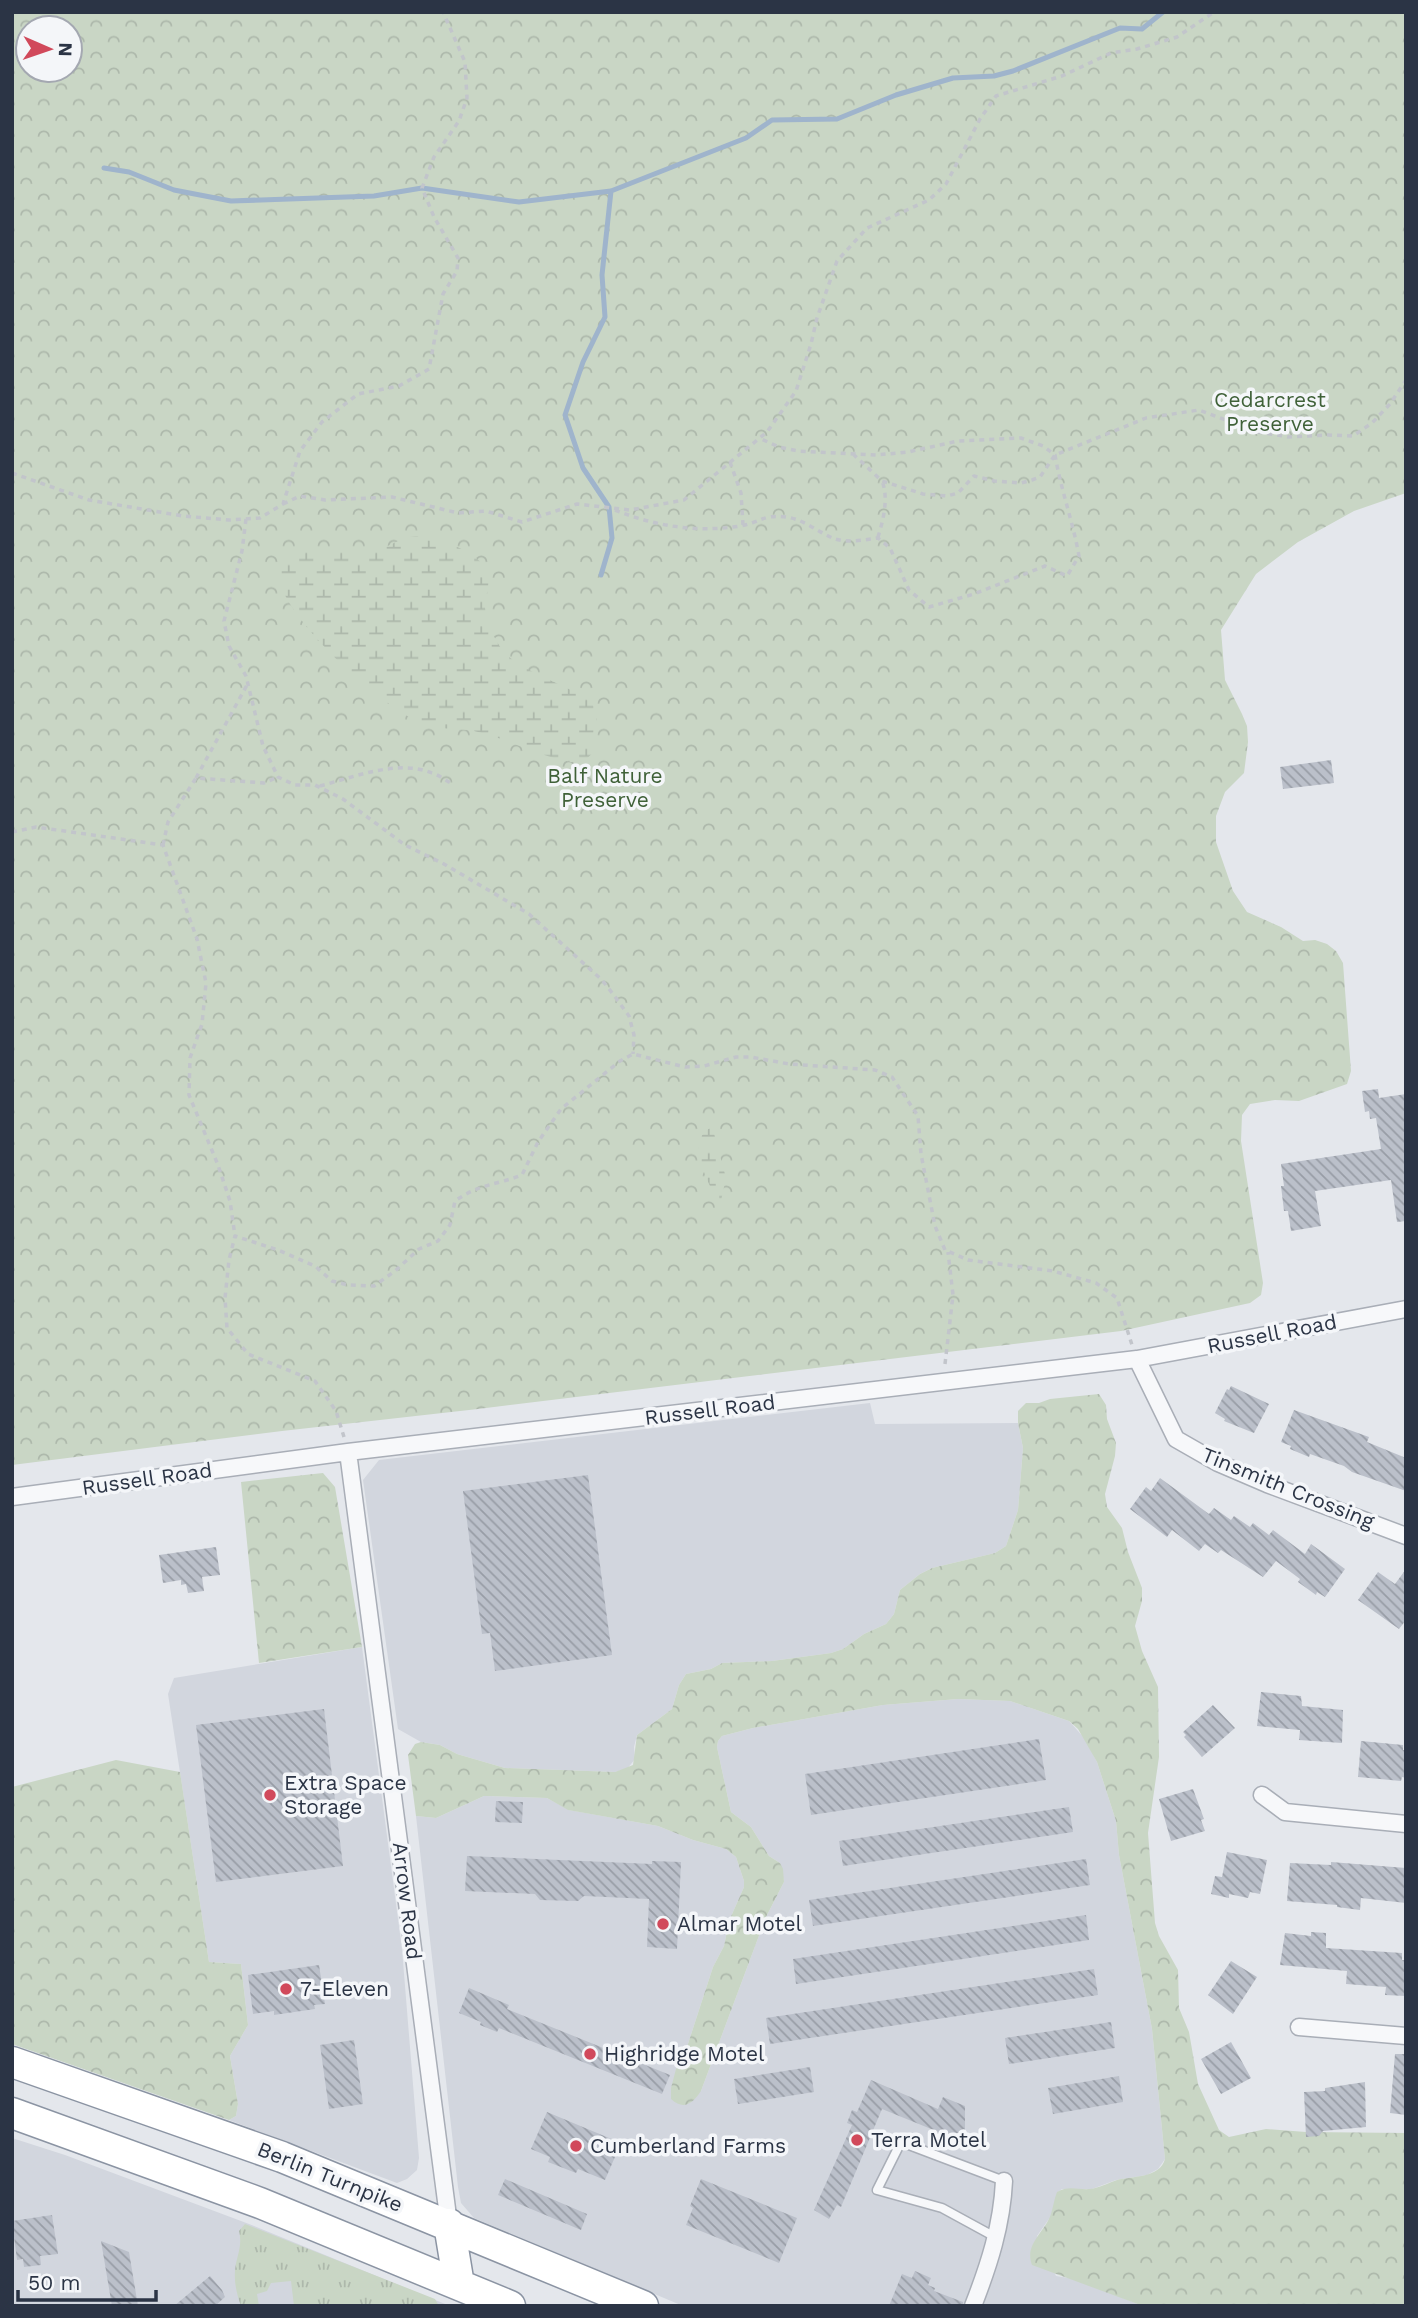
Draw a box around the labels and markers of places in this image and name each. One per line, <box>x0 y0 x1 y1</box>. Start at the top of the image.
place label: Extra Space Storage <box>284 1770 407 1819</box>
marker: Extra Space Storage <box>262 1787 278 1803</box>
place label: Almar Motel <box>677 1911 803 1936</box>
marker: Almar Motel <box>655 1916 671 1932</box>
place label: 7-Eleven <box>300 1976 389 2001</box>
marker: 7-Eleven <box>278 1981 294 1997</box>
place label: Highridge Motel <box>604 2041 765 2066</box>
marker: Highridge Motel <box>582 2046 598 2062</box>
place label: Terra Motel <box>871 2127 987 2152</box>
marker: Terra Motel <box>849 2132 865 2148</box>
place label: Cumberland Farms <box>590 2133 786 2158</box>
marker: Cumberland Farms <box>568 2138 584 2154</box>

